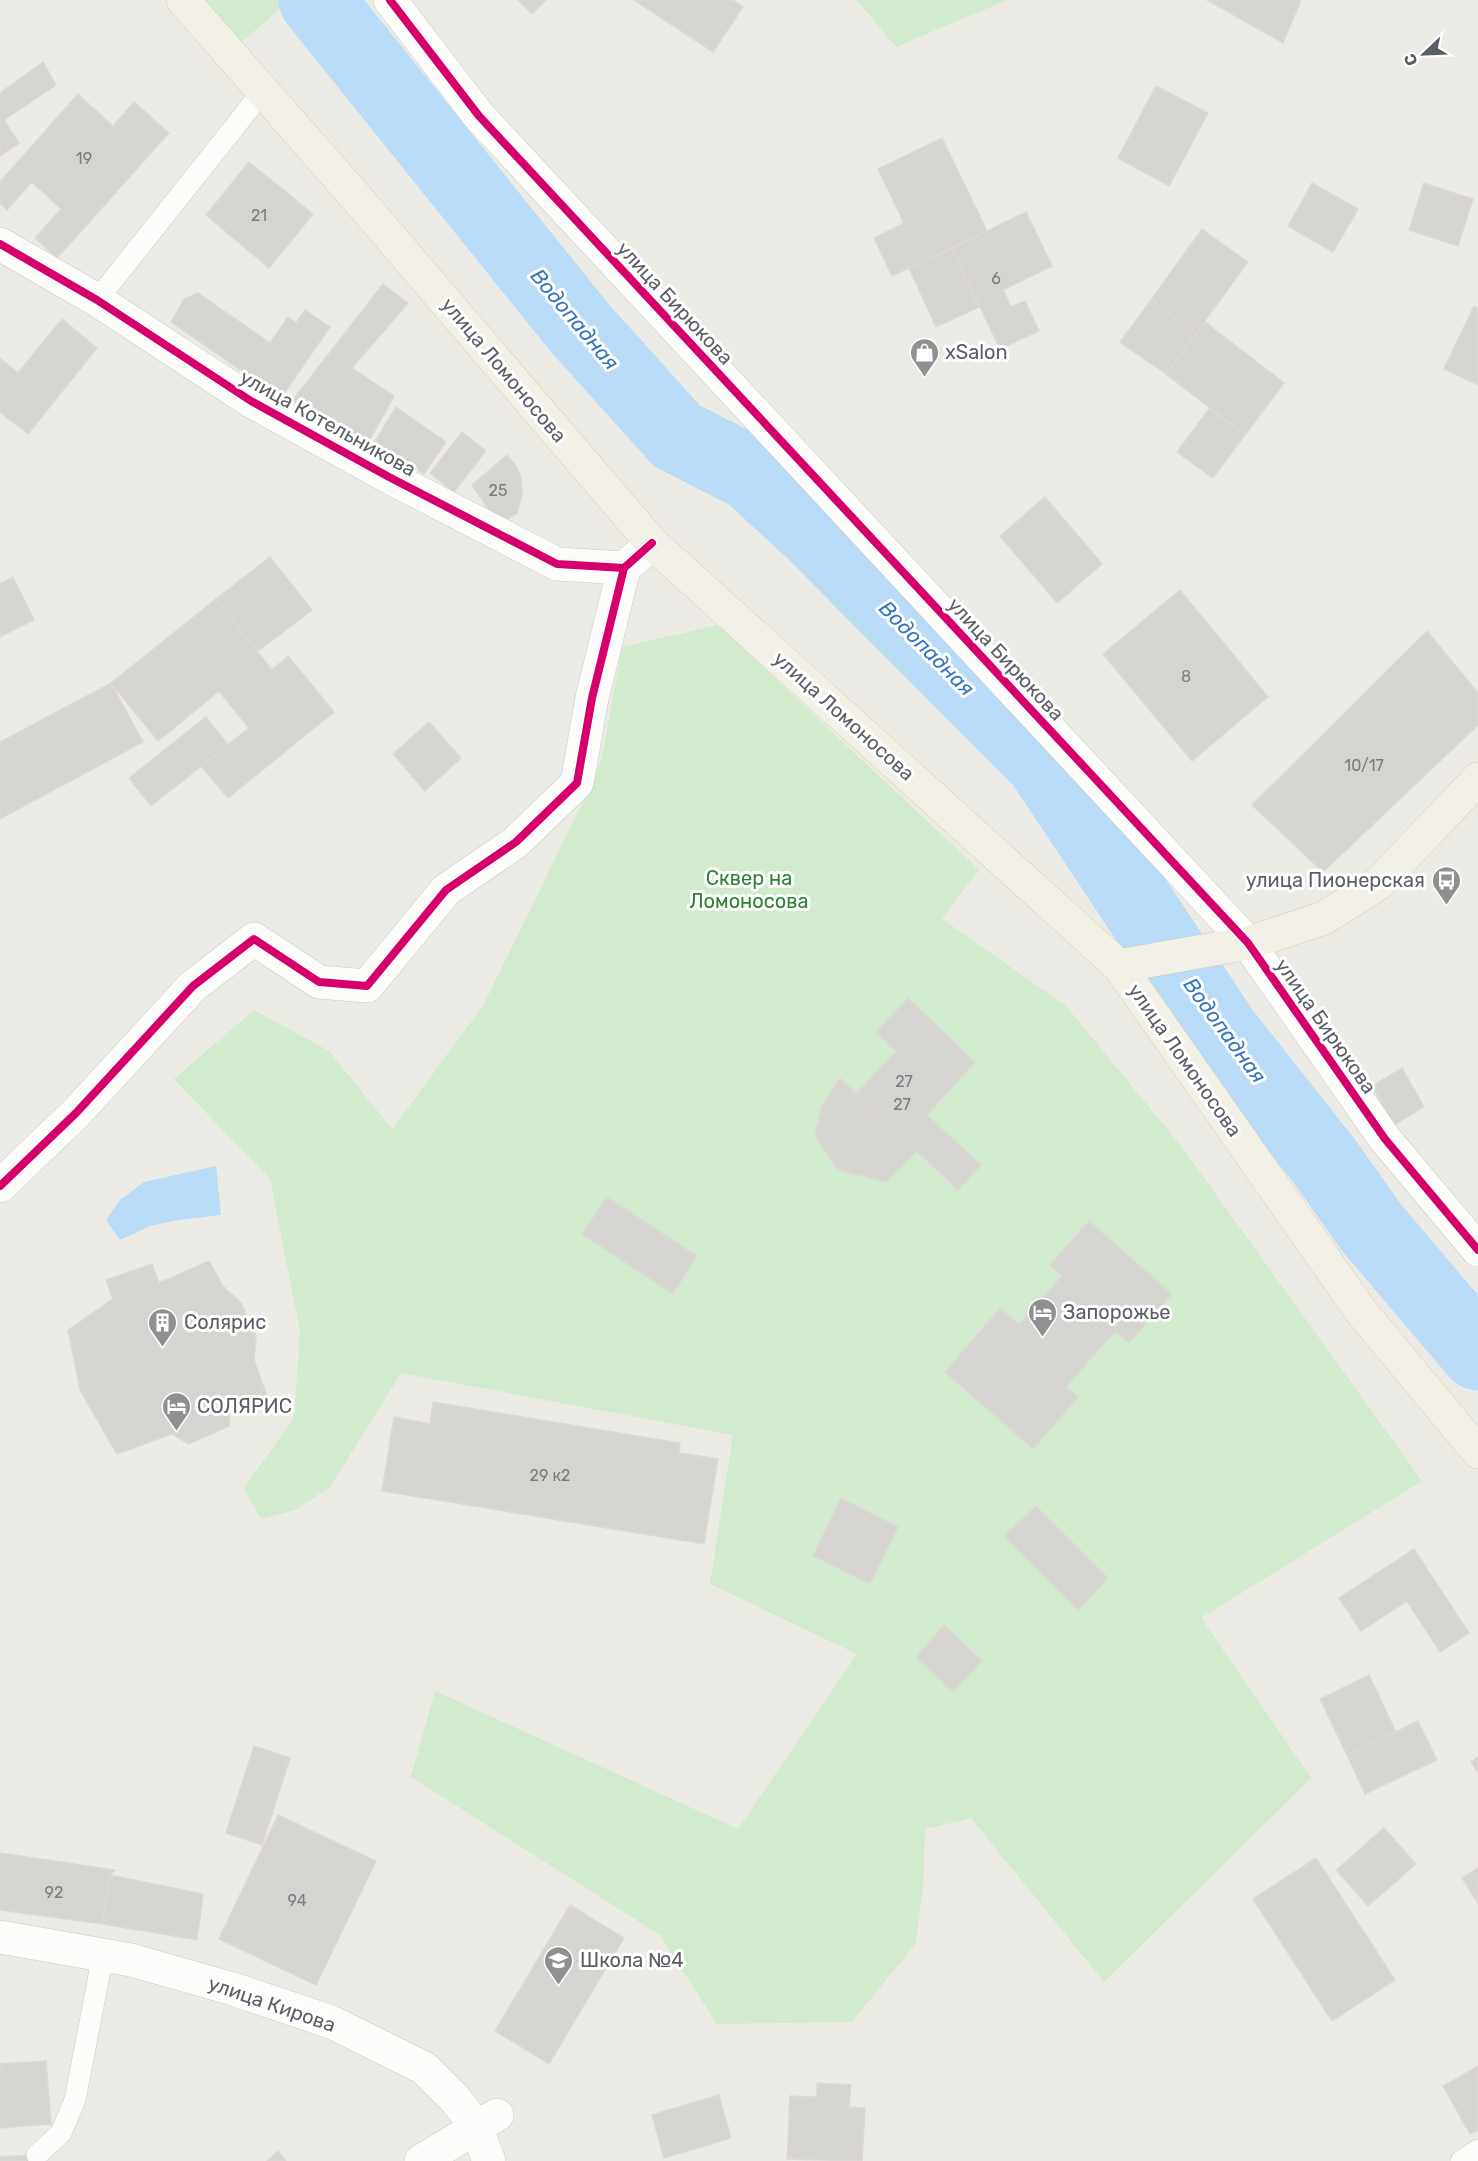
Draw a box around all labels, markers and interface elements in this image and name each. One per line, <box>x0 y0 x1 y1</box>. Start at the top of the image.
north arrow <box>1394 24 1454 84</box>
text: С <box>1400 51 1422 69</box>
house number: 19 <box>76 149 92 168</box>
house number: 21 <box>251 206 267 225</box>
street label: улица Бирюкова <box>612 237 738 369</box>
water label: Водопадная <box>526 263 624 375</box>
house number: 6 <box>991 269 1001 288</box>
street label: улица Ломоносова <box>436 293 572 447</box>
shop icon: xSalon <box>908 336 940 378</box>
place label: xSalon <box>945 340 1008 364</box>
street label: улица Котельникова <box>236 365 420 481</box>
house number: 25 <box>489 481 507 500</box>
street label: улица Бирюкова <box>943 593 1069 725</box>
water label: Водопадная <box>874 595 980 701</box>
street label: улица Ломоносова <box>769 646 919 786</box>
house number: 8 <box>1181 667 1191 686</box>
house number: 10/17 <box>1344 756 1384 775</box>
bus stop icon: улица Пионерская <box>1430 864 1462 906</box>
park label: Сквер на Ломоносова <box>689 866 809 913</box>
place label: улица Пионерская <box>1246 868 1425 892</box>
street label: улица Бирюкова <box>1271 954 1381 1098</box>
water label: Водопадная <box>1178 972 1272 1088</box>
street label: улица Ломоносова <box>1123 979 1247 1141</box>
house number: 27 <box>895 1072 913 1091</box>
house number: 27 <box>893 1095 911 1114</box>
hotel icon: Запорожье <box>1026 1296 1058 1338</box>
place label: Запорожье <box>1063 1300 1170 1324</box>
building icon: Солярис <box>147 1306 179 1348</box>
place label: Солярис <box>184 1310 266 1334</box>
hotel icon: СОЛЯРИС <box>160 1390 192 1432</box>
place label: СОЛЯРИС <box>197 1394 292 1418</box>
house number: 29 к2 <box>530 1466 570 1485</box>
house number: 92 <box>45 1883 63 1902</box>
house number: 94 <box>287 1891 307 1910</box>
school or university icon: Школа №4 <box>543 1944 575 1986</box>
place label: Школа №4 <box>580 1948 684 1972</box>
street label: улица Кирова <box>205 1971 339 2037</box>

